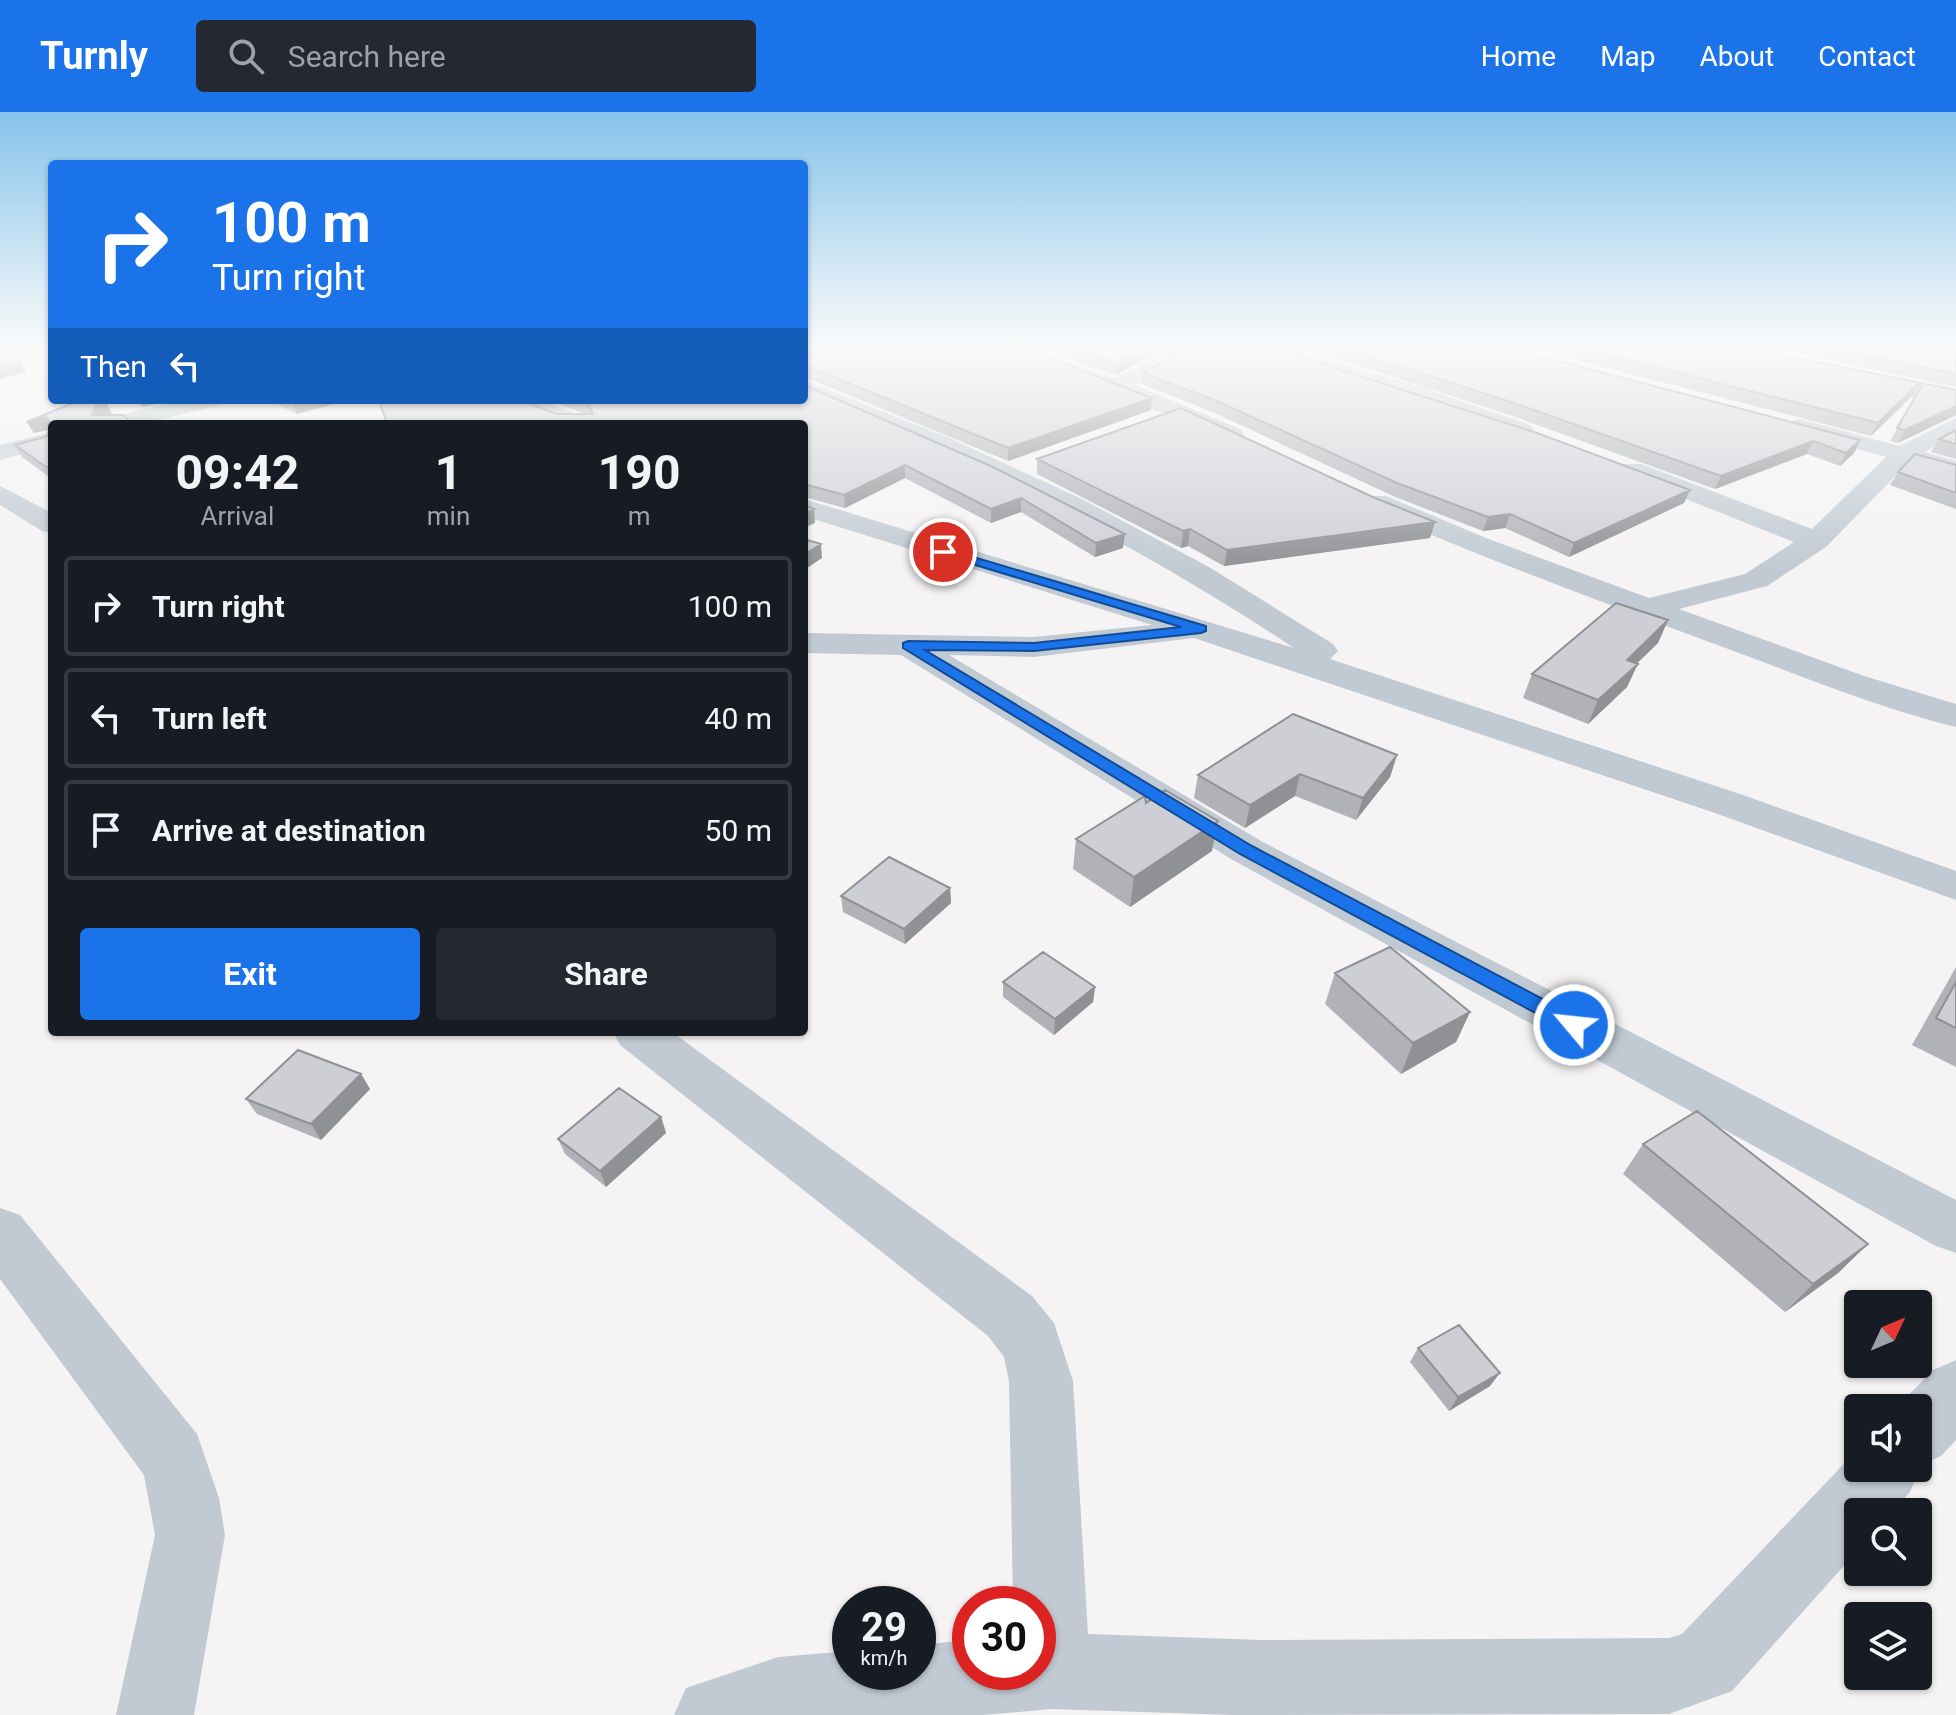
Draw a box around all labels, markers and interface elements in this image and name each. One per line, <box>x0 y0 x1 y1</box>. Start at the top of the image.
search box <box>196 20 756 92</box>
text: Turnly <box>40 34 148 78</box>
icon: search <box>224 34 268 78</box>
text: Search here <box>288 39 446 74</box>
text: Home <box>1481 40 1556 73</box>
text: Map <box>1600 40 1656 73</box>
text: About <box>1700 40 1774 73</box>
text: Contact <box>1818 40 1916 73</box>
text: 100 m <box>212 190 371 256</box>
icon: right <box>80 192 184 296</box>
text: Turn right <box>212 257 365 299</box>
icon: left <box>163 344 207 388</box>
text: Then <box>80 349 147 384</box>
text: 09:42 <box>176 444 299 501</box>
text: 1 <box>435 444 462 501</box>
text: 190 <box>598 444 680 501</box>
text: Arrival <box>201 501 274 531</box>
text: min <box>427 501 470 531</box>
text: m <box>628 501 651 531</box>
pin <box>909 518 977 586</box>
icon: arrive <box>921 530 965 574</box>
icon: right <box>84 584 128 628</box>
text: Turn right <box>152 589 285 624</box>
text: 100 m <box>688 589 772 624</box>
icon: left <box>84 696 128 740</box>
text: Turn left <box>152 701 267 736</box>
text: 40 m <box>705 701 772 736</box>
icon: arrive <box>84 808 128 852</box>
text: Arrive at destination <box>152 813 426 848</box>
text: 50 m <box>705 813 772 848</box>
button: Exit <box>80 928 420 1020</box>
button: Share <box>436 928 776 1020</box>
position arrow <box>1532 983 1616 1067</box>
north arrow <box>1844 1290 1932 1378</box>
map controls <box>1844 1290 1932 1690</box>
button: sound <box>1844 1394 1932 1482</box>
button: search <box>1844 1498 1932 1586</box>
speed limit sign: 30 <box>952 1586 1056 1690</box>
button: layers <box>1844 1602 1932 1690</box>
text: 29 <box>861 1604 907 1651</box>
text: km/h <box>861 1646 907 1670</box>

